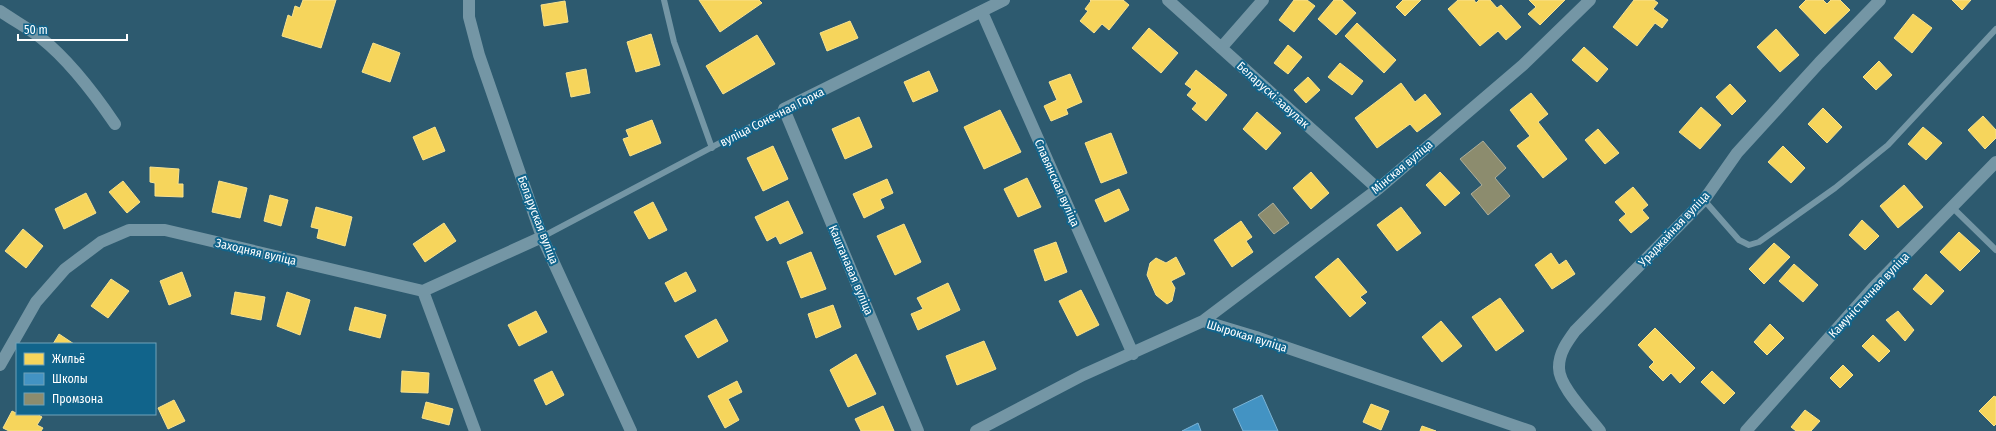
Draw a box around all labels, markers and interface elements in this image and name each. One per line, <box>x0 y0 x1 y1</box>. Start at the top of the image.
scale bar <box>18 16 127 42</box>
text: 50 m <box>24 23 48 37</box>
street label: Беларускі завулак <box>1234 59 1312 131</box>
street label: вуліца Сонечная Горка <box>718 85 827 149</box>
street label: Славянская вуліца <box>1031 137 1083 229</box>
street label: Мінская вуліца <box>1369 137 1436 197</box>
street label: Беларуская вуліца <box>515 174 561 266</box>
street label: Ураджайная вуліца <box>1635 189 1712 270</box>
street label: Каштанавая вуліца <box>826 223 876 317</box>
street label: Заходняя вуліца <box>214 236 298 268</box>
street label: Камуністычная вуліца <box>1826 249 1912 341</box>
street label: Шырокая вуліца <box>1205 317 1289 355</box>
legend <box>16 343 156 415</box>
text: Жильё <box>52 352 85 366</box>
text: Школы <box>52 372 88 386</box>
text: Промзона <box>52 392 103 406</box>

